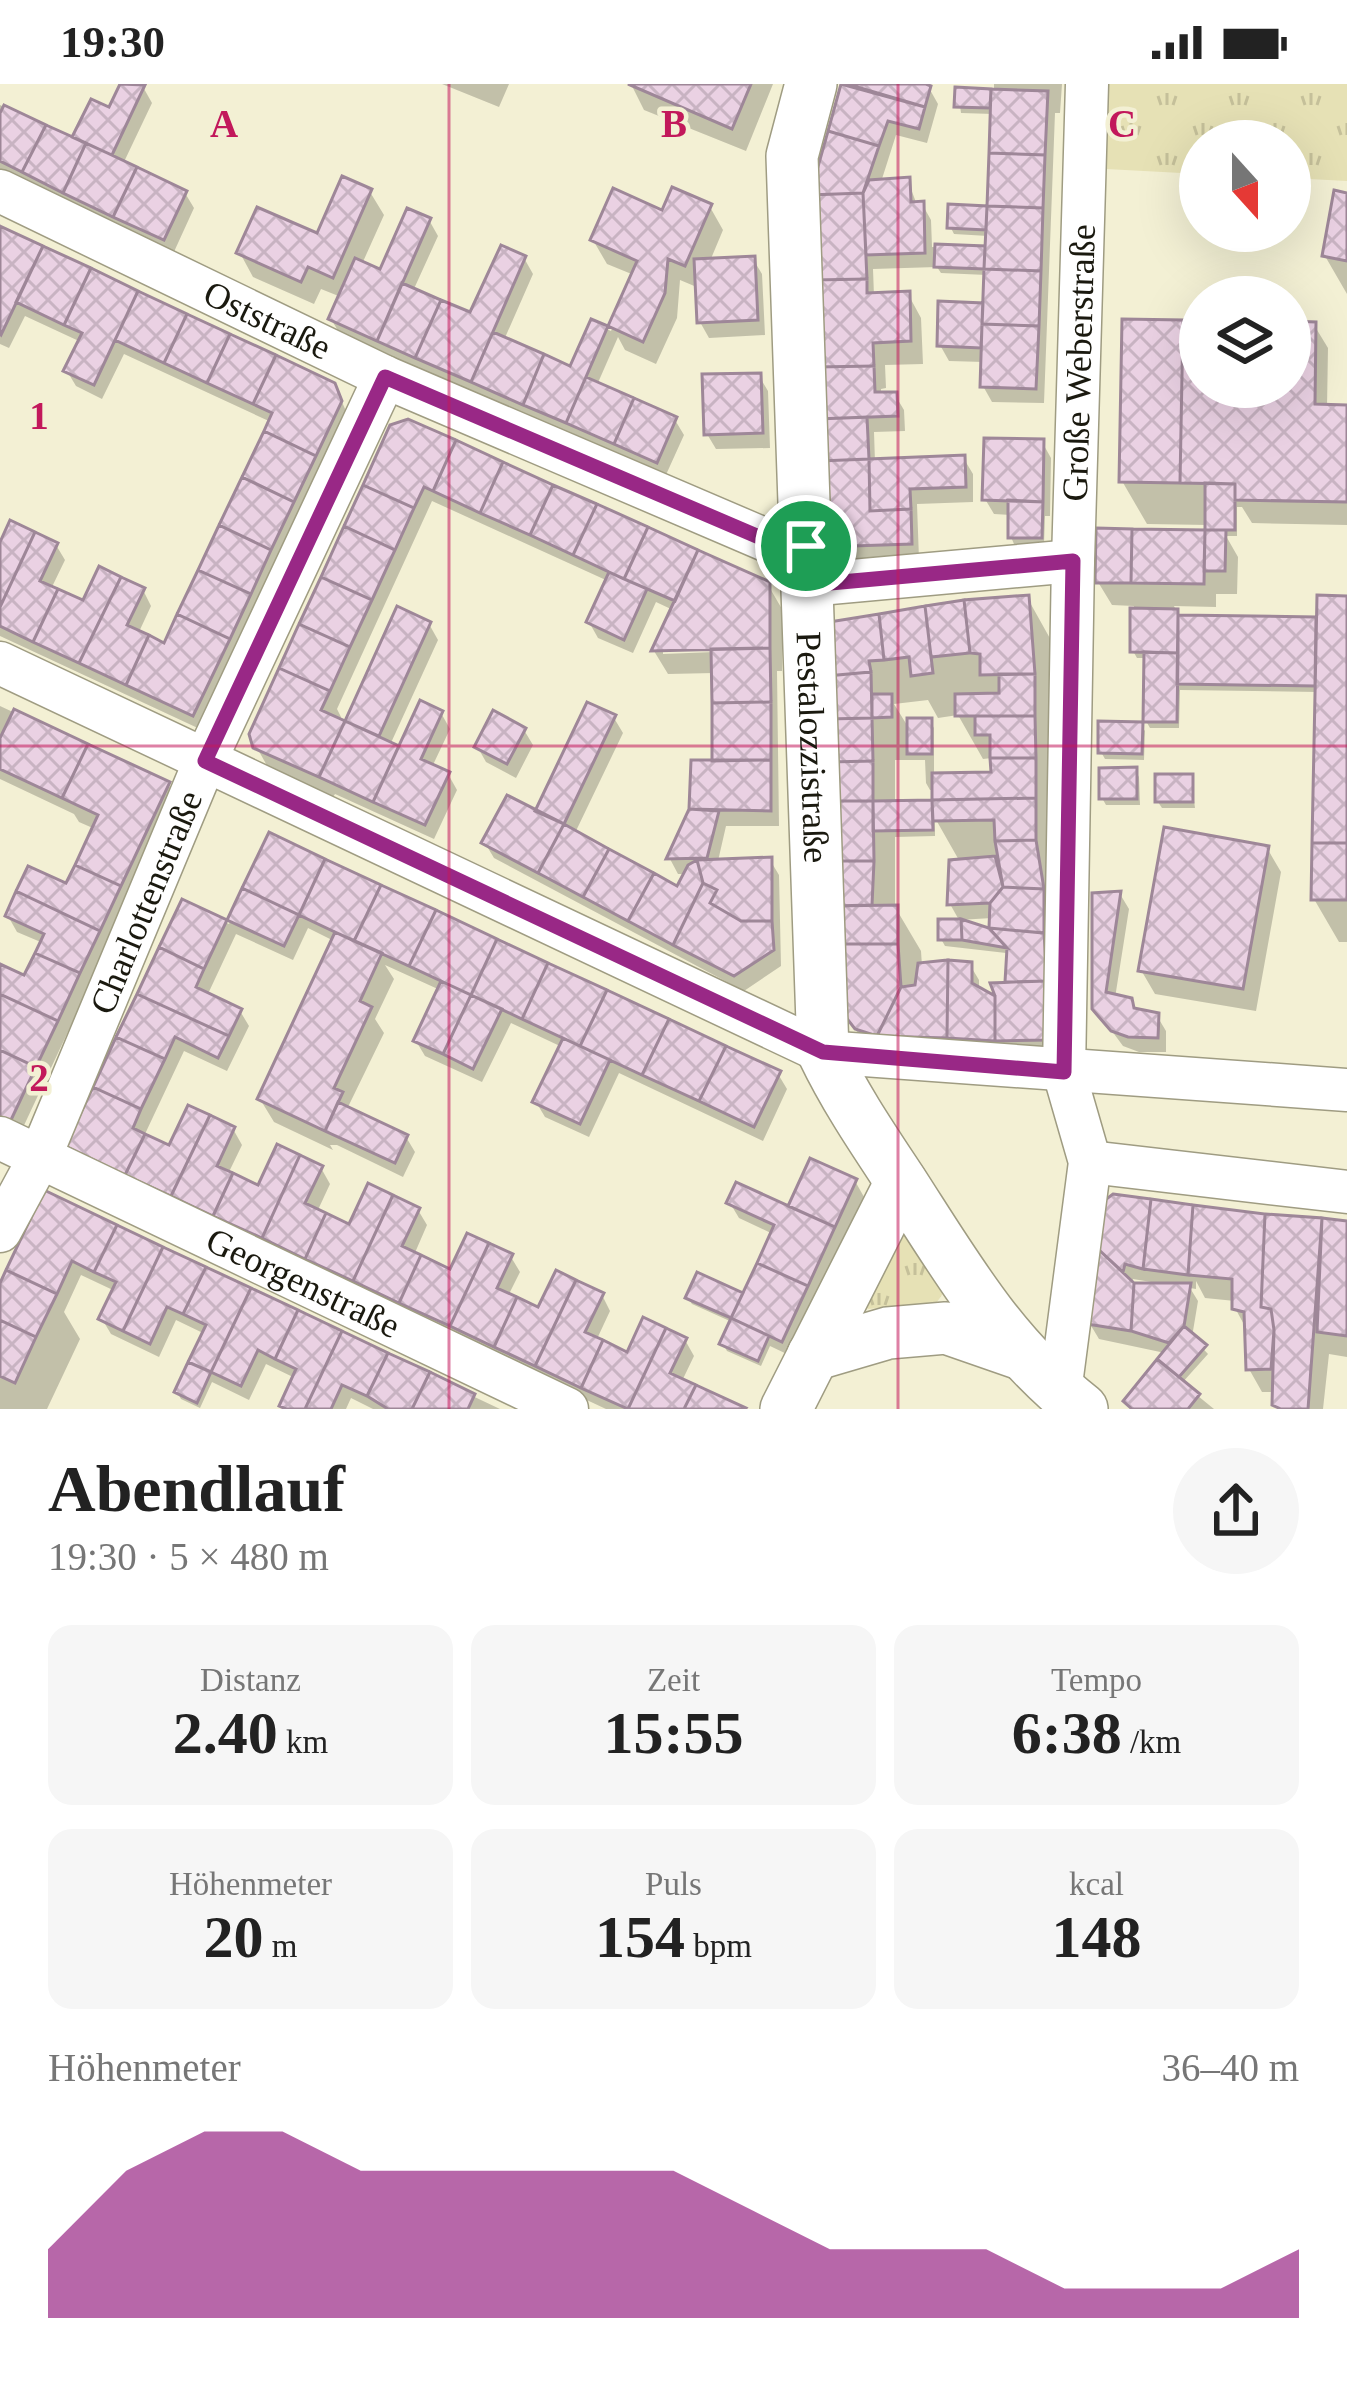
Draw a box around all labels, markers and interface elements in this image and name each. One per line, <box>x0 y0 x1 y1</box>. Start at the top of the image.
text: 19:30 <box>60 17 165 67</box>
text: A <box>210 102 238 145</box>
text: B <box>661 102 687 145</box>
text: C <box>1108 102 1136 145</box>
north arrow <box>1179 120 1311 252</box>
map controls <box>1179 120 1311 408</box>
street label: Große Weberstraße <box>1055 224 1103 502</box>
street label: Oststraße <box>197 273 337 368</box>
button: layers <box>1179 276 1311 408</box>
text: 1 <box>29 394 49 437</box>
pin <box>755 495 857 597</box>
icon: arrive <box>773 513 839 579</box>
street label: Pestalozzistraße <box>788 631 836 864</box>
street label: Charlottenstraße <box>82 785 210 1020</box>
text: 2 <box>29 1056 49 1099</box>
street label: Georgenstraße <box>200 1220 406 1346</box>
button: share <box>1173 1448 1299 1574</box>
text: Abendlauf <box>48 1452 345 1525</box>
text: 19:30 · 5 × 480 m <box>48 1535 329 1578</box>
text: Distanz <box>200 1662 301 1698</box>
text: Zeit <box>647 1662 700 1698</box>
text: Tempo <box>1051 1662 1142 1698</box>
text: 2.40 <box>173 1700 278 1766</box>
text: 15:55 <box>604 1700 743 1766</box>
text: 6:38 <box>1012 1700 1122 1766</box>
text: km <box>278 1724 328 1760</box>
text: /km <box>1122 1724 1181 1760</box>
text: Höhenmeter <box>169 1866 332 1902</box>
text: Puls <box>645 1866 702 1902</box>
text: kcal <box>1069 1866 1124 1902</box>
text: 20 <box>204 1904 264 1970</box>
text: 154 <box>595 1904 685 1970</box>
text: 148 <box>1052 1904 1142 1970</box>
text: m <box>264 1928 297 1964</box>
text: bpm <box>685 1928 752 1964</box>
text: Höhenmeter <box>48 2046 241 2089</box>
text: 36–40 m <box>1161 2046 1299 2089</box>

